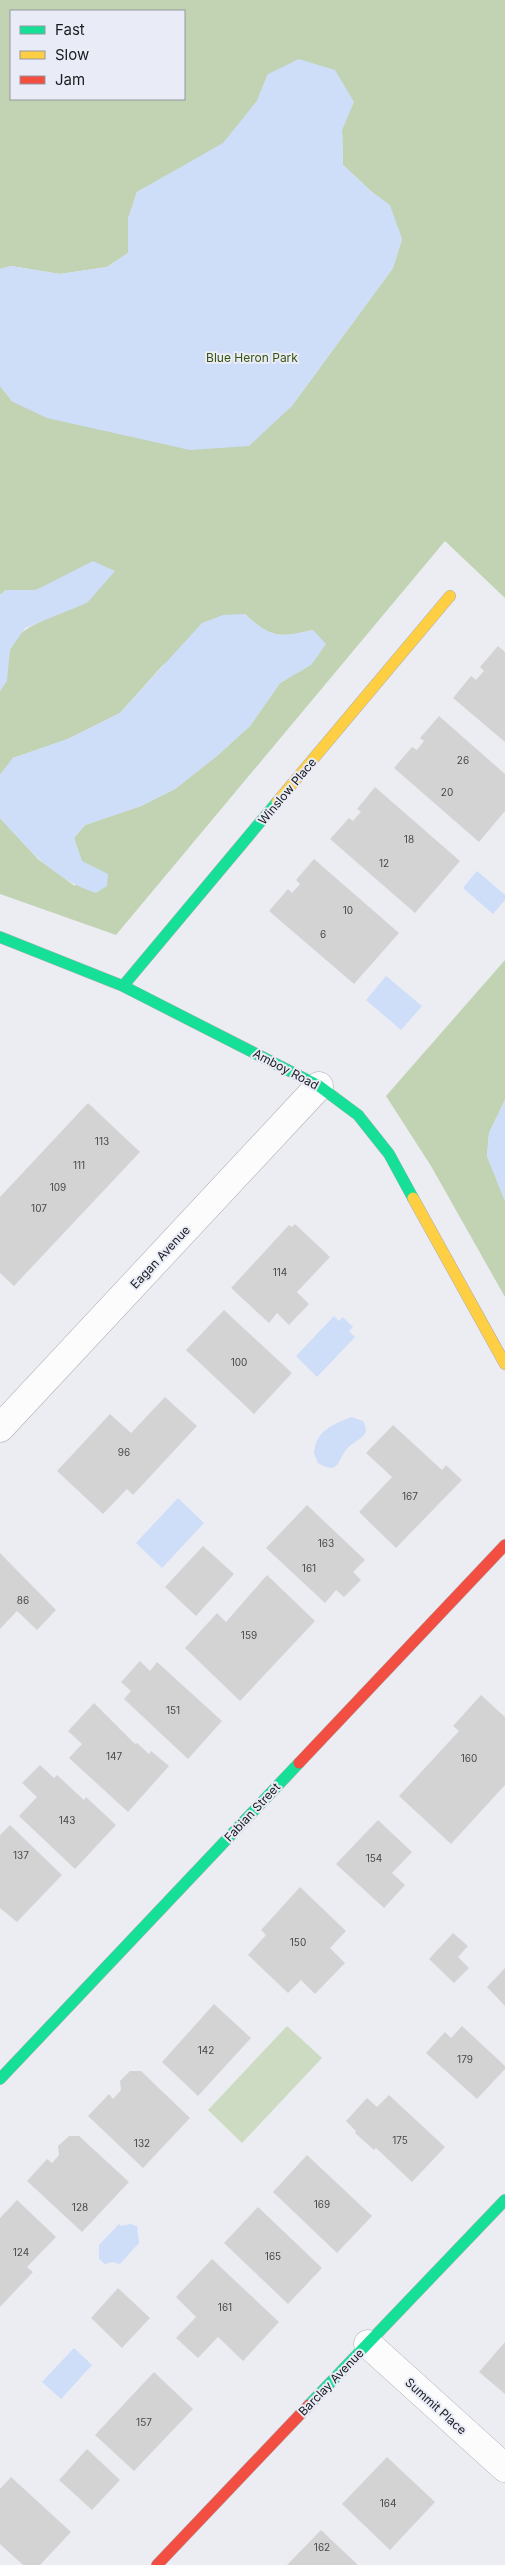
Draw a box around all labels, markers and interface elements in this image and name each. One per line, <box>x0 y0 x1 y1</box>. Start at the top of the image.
legend <box>10 10 185 100</box>
text: Fast <box>55 20 85 39</box>
text: Slow <box>55 45 89 64</box>
text: Jam <box>55 70 85 89</box>
park label: Blue Heron Park <box>206 350 298 365</box>
house number: 26 <box>457 754 469 766</box>
street label: Winslow Place <box>255 755 319 827</box>
house number: 20 <box>441 786 453 798</box>
house number: 18 <box>404 833 414 845</box>
house number: 12 <box>379 857 389 869</box>
house number: 10 <box>343 904 353 916</box>
house number: 6 <box>320 928 326 940</box>
street label: Amboy Road <box>251 1045 321 1093</box>
house number: 113 <box>95 1135 109 1147</box>
house number: 111 <box>73 1159 85 1171</box>
house number: 109 <box>50 1181 66 1193</box>
house number: 107 <box>31 1202 47 1214</box>
street label: Eagan Avenue <box>127 1222 193 1292</box>
house number: 114 <box>273 1266 287 1278</box>
house number: 100 <box>231 1356 247 1368</box>
house number: 96 <box>118 1446 130 1458</box>
house number: 167 <box>402 1490 418 1502</box>
house number: 163 <box>318 1537 334 1549</box>
house number: 161 <box>302 1562 316 1574</box>
house number: 86 <box>17 1594 29 1606</box>
house number: 159 <box>241 1629 257 1641</box>
house number: 151 <box>166 1704 180 1716</box>
house number: 147 <box>106 1750 122 1762</box>
house number: 160 <box>461 1752 477 1764</box>
street label: Fabian Street <box>221 1779 283 1844</box>
house number: 143 <box>59 1814 75 1826</box>
house number: 137 <box>13 1849 29 1861</box>
house number: 154 <box>366 1852 382 1864</box>
house number: 150 <box>290 1936 306 1948</box>
house number: 142 <box>198 2044 214 2056</box>
house number: 179 <box>457 2053 473 2065</box>
house number: 175 <box>392 2134 408 2146</box>
house number: 132 <box>134 2137 150 2149</box>
house number: 169 <box>314 2198 330 2210</box>
house number: 128 <box>72 2201 88 2213</box>
house number: 124 <box>13 2246 29 2258</box>
house number: 165 <box>265 2250 281 2262</box>
house number: 161 <box>218 2301 232 2313</box>
street label: Barclay Avenue <box>295 2345 367 2419</box>
street label: Summit Place <box>402 2375 470 2437</box>
house number: 157 <box>136 2416 152 2428</box>
house number: 164 <box>380 2497 396 2509</box>
house number: 162 <box>314 2541 330 2553</box>

